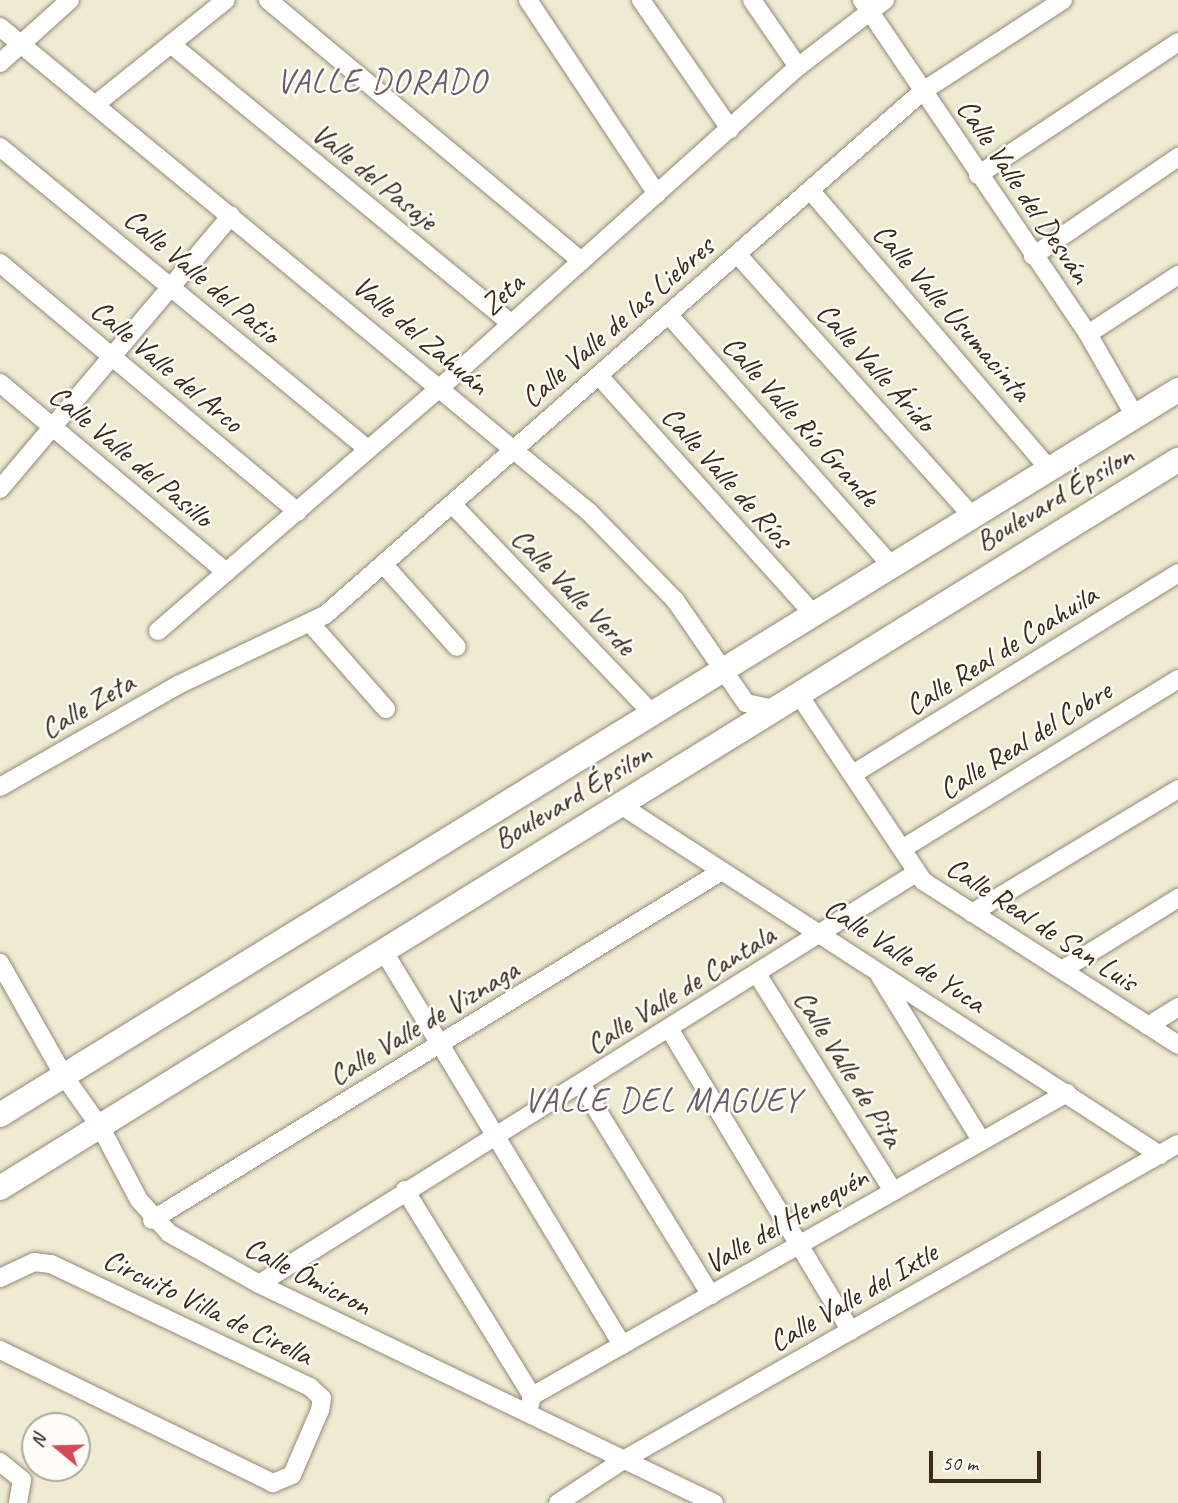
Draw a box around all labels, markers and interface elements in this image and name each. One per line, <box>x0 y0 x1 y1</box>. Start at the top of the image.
district label: VALLE DORADO <box>279 62 485 102</box>
street label: Calle Valle del Desván <box>949 91 1099 291</box>
street label: Valle del Pasaje <box>305 114 445 238</box>
street label: Calle Valle del Patio <box>116 200 288 352</box>
street label: Calle Valle Usumacinta <box>864 214 1040 410</box>
street label: Calle Valle de las Liebres <box>513 228 721 416</box>
street label: Zeta <box>473 265 531 323</box>
street label: Valle del Zahuán <box>345 267 497 403</box>
street label: Calle Valle del Arco <box>83 292 251 440</box>
street label: Calle Valle Árido <box>808 295 944 439</box>
street label: Calle Valle Río Grande <box>714 327 888 515</box>
street label: Calle Valle del Pasillo <box>41 377 221 535</box>
street label: Calle Valle de Ríos <box>654 398 800 556</box>
street label: Boulevard Épsilon <box>969 437 1139 559</box>
street label: Calle Valle Verde <box>504 520 644 662</box>
street label: Calle Real de Coahuila <box>899 577 1103 723</box>
street label: Calle Zeta <box>34 664 140 746</box>
street label: Calle Real del Cobre <box>932 673 1118 807</box>
street label: Boulevard Épsilon <box>487 735 657 857</box>
street label: Calle Real de San Luis <box>940 849 1144 999</box>
street label: Calle Valle de Yuca <box>818 890 992 1020</box>
street label: Calle Valle de Cantala <box>579 916 781 1062</box>
street label: Calle Valle de Viznaga <box>322 951 524 1093</box>
street label: Calle Valle de Pita <box>786 983 912 1153</box>
district label: VALLE DEL MAGUEY <box>526 1081 800 1121</box>
street label: Valle del Henequén <box>698 1159 874 1281</box>
street label: Calle Ómicron <box>239 1229 377 1323</box>
street label: Calle Valle del Ixtle <box>762 1234 944 1360</box>
street label: Circuito Villa de Cirella <box>98 1241 318 1373</box>
north arrow <box>21 1412 91 1482</box>
text: N <box>25 1431 51 1450</box>
scale bar <box>933 1436 1045 1480</box>
text: 50 m <box>942 1450 978 1476</box>

